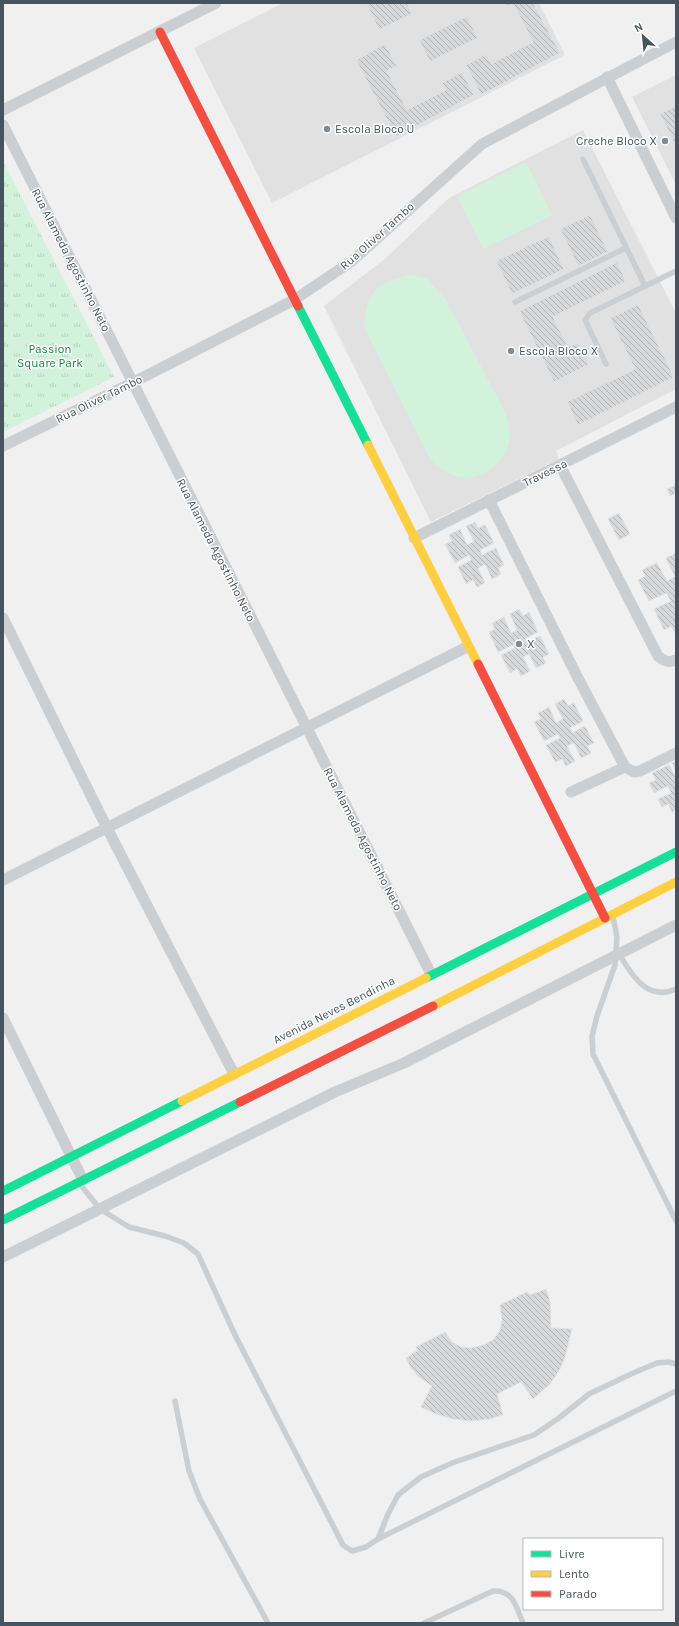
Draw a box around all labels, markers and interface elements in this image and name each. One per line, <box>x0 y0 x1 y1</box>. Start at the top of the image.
north arrow <box>623 16 663 56</box>
text: N <box>632 20 645 35</box>
place label: Escola Bloco U <box>335 122 414 136</box>
marker: Escola Bloco U <box>322 124 332 134</box>
place label: Creche Bloco X <box>576 134 657 148</box>
marker: Creche Bloco X <box>660 136 670 146</box>
street label: Rua Alameda Agostinho Neto <box>29 186 113 334</box>
street label: Rua Oliver Tambo <box>337 199 417 273</box>
park label: Passion Square Park <box>17 342 83 370</box>
place label: Escola Bloco X <box>519 344 599 358</box>
marker: Escola Bloco X <box>506 346 516 356</box>
street label: Rua Oliver Tambo <box>53 372 145 426</box>
street label: Travessa <box>521 456 569 490</box>
street label: Rua Alameda Agostinho Neto <box>174 476 258 624</box>
place label: X <box>527 637 535 651</box>
marker: X <box>514 639 524 649</box>
street label: Rua Alameda Agostinho Neto <box>321 765 405 913</box>
street label: Avenida Neves Bendinha <box>271 973 397 1047</box>
legend <box>523 1538 663 1610</box>
text: Livre <box>559 1547 585 1561</box>
text: Lento <box>559 1567 589 1581</box>
text: Parado <box>559 1587 597 1601</box>

